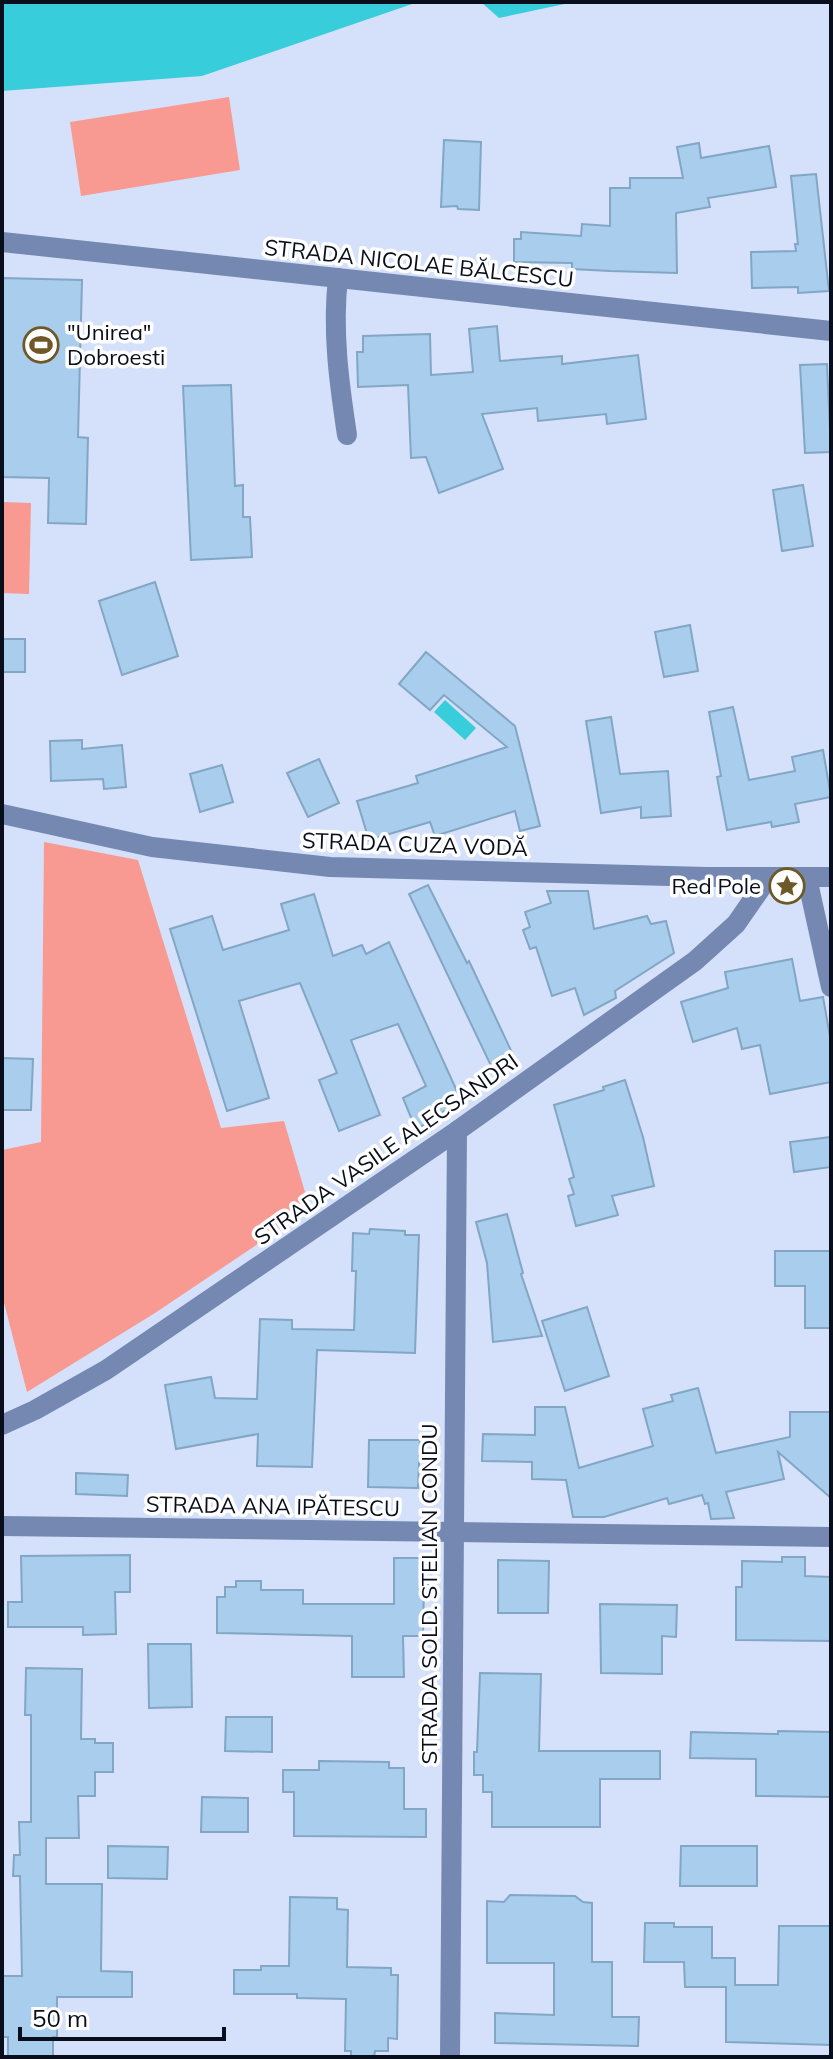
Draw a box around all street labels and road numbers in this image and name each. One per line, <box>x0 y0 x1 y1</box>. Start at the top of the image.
street label: STRADA NICOLAE BĂLCESCU <box>263 233 575 293</box>
street label: STRADA CUZA VODĂ <box>302 826 528 862</box>
street label: STRADA VASILE ALECSANDRI <box>249 1047 523 1251</box>
street label: STRADA SOLD. STELIAN CONDU <box>415 1423 443 1765</box>
street label: STRADA ANA IPĂTESCU <box>146 1490 400 1522</box>

